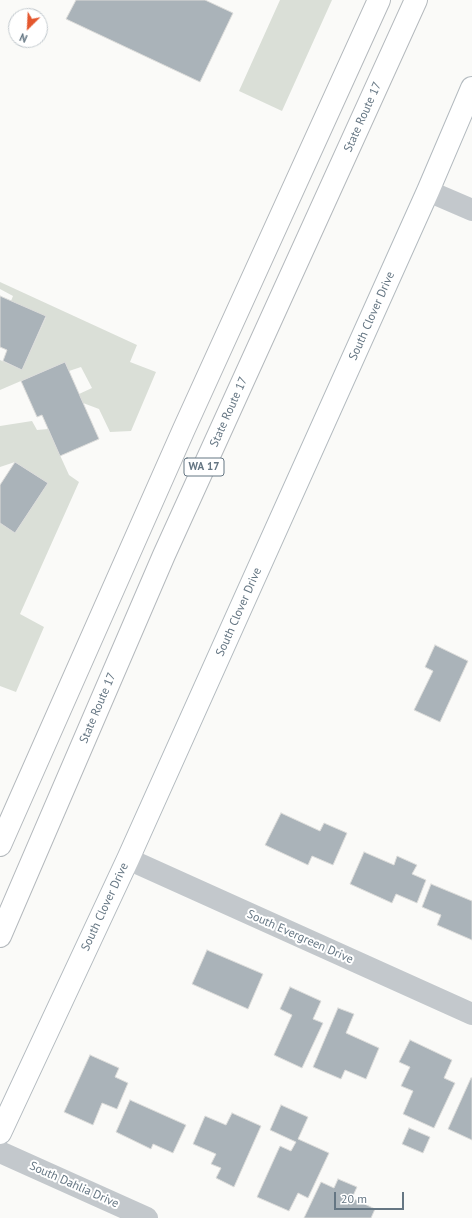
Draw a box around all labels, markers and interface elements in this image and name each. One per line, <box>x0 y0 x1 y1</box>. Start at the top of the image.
north arrow <box>8 8 48 48</box>
text: N <box>17 30 30 46</box>
street label: State Route 17 <box>341 80 385 154</box>
street label: South Clover Drive <box>346 269 398 363</box>
street label: State Route 17 <box>207 375 251 449</box>
road number: WA 17 <box>184 458 224 476</box>
street label: South Clover Drive <box>213 565 265 659</box>
street label: State Route 17 <box>77 670 119 746</box>
street label: South Clover Drive <box>78 861 132 953</box>
street label: South Evergreen Drive <box>245 907 355 967</box>
street label: South Dahlia Drive <box>27 1159 121 1211</box>
scale bar <box>336 1184 406 1210</box>
text: 20 m <box>341 1191 367 1206</box>

